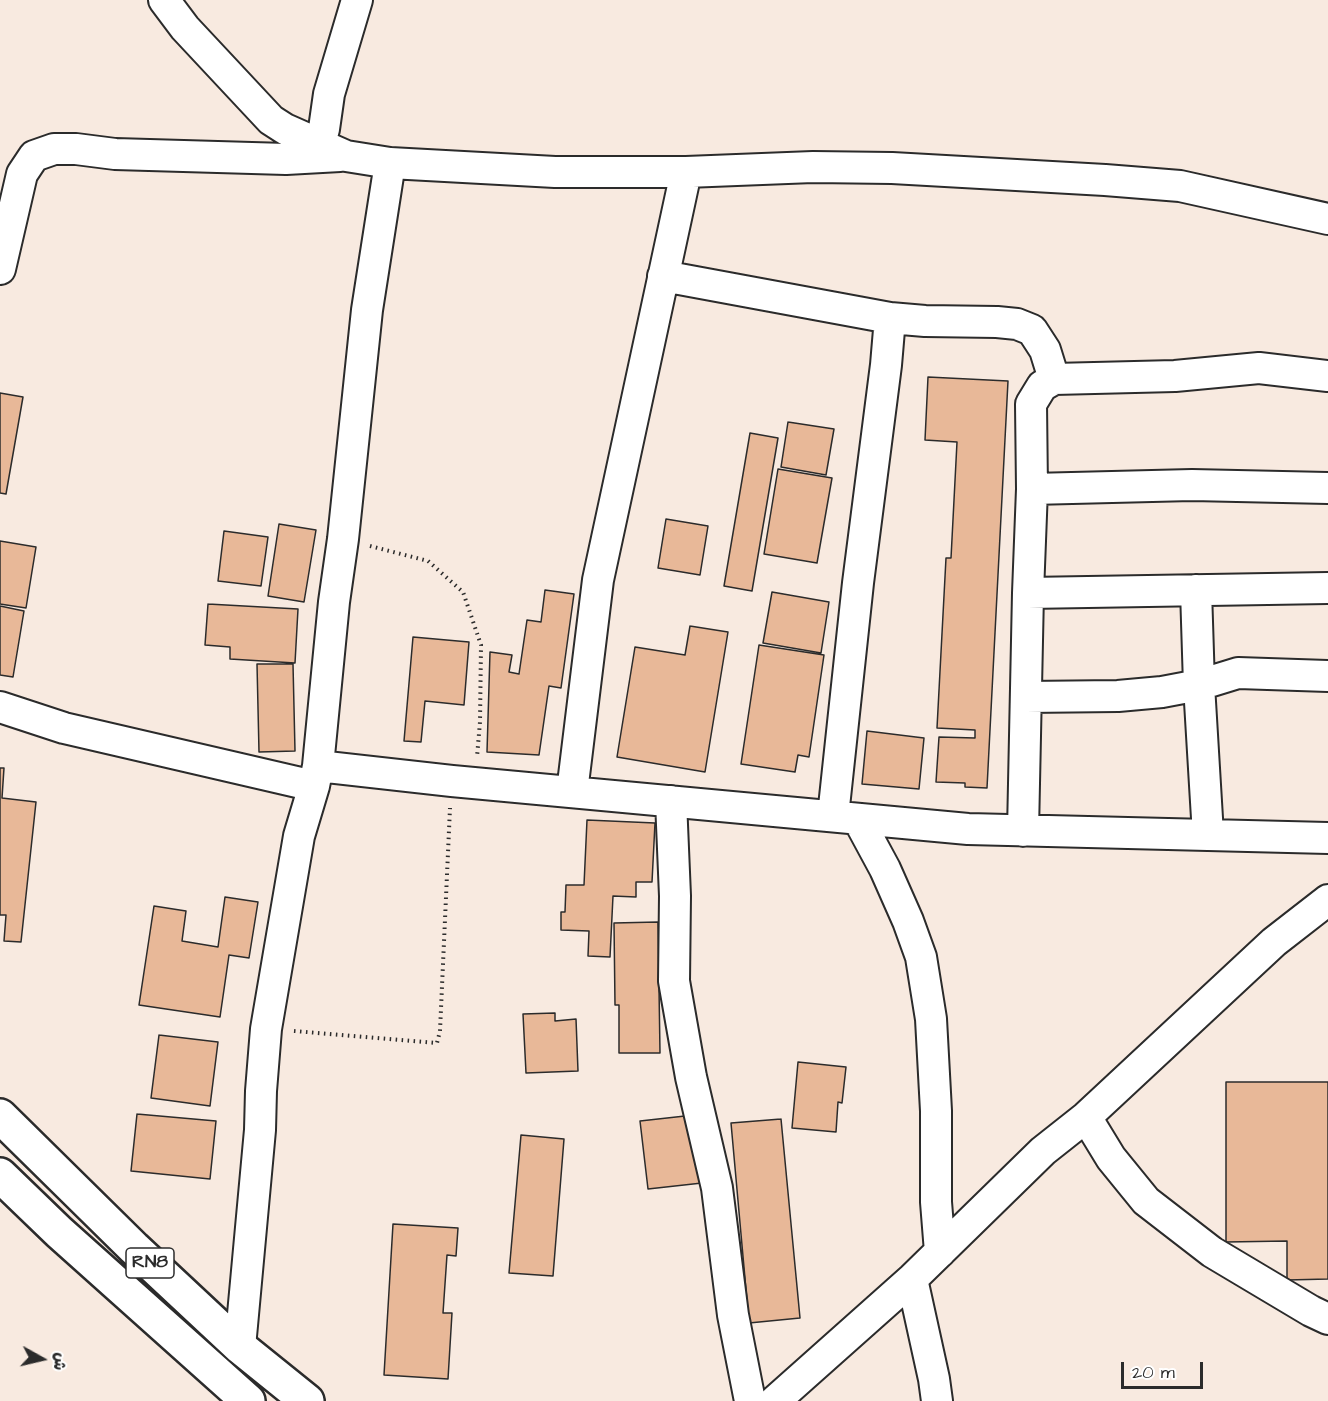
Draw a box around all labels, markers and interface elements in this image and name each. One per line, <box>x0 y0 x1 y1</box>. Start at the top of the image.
road number: RN8 <box>126 1248 174 1278</box>
north arrow <box>12 1329 72 1389</box>
scale bar <box>1124 1350 1206 1388</box>
text: ش <box>48 1351 72 1372</box>
text: 20 m <box>1132 1360 1175 1385</box>

